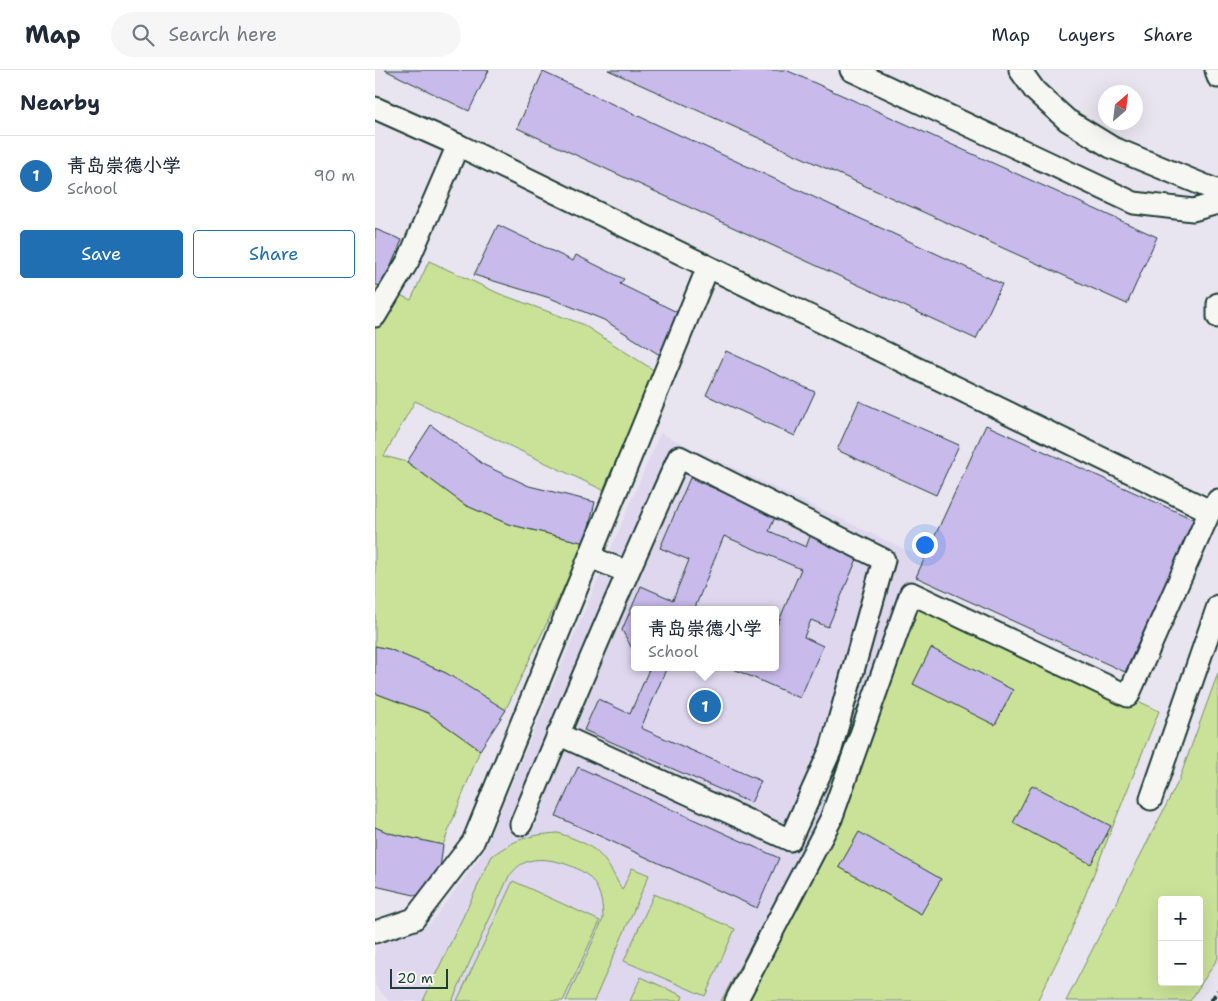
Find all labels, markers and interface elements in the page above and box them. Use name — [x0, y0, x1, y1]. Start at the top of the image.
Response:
search box — [111, 12, 461, 57]
text: Map — [25, 19, 81, 51]
icon: search — [129, 21, 157, 49]
text: Search here — [169, 22, 277, 47]
text: Map — [992, 23, 1030, 47]
text: Layers — [1058, 23, 1115, 47]
text: Share — [1143, 23, 1193, 47]
north arrow — [1098, 85, 1143, 130]
text: Nearby — [20, 89, 100, 117]
text: 青岛崇德小学 — [67, 153, 181, 178]
text: 1 — [32, 165, 40, 186]
text: 90 m — [314, 165, 355, 186]
text: School — [67, 178, 117, 199]
button: Save — [20, 230, 183, 278]
button: Share — [193, 230, 355, 278]
your location — [912, 532, 938, 558]
popup — [631, 606, 779, 671]
text: 青岛崇德小学 — [648, 616, 762, 641]
text: School — [648, 641, 698, 662]
pin: 1 — [689, 687, 721, 725]
map controls — [1158, 896, 1203, 986]
button: + — [1158, 896, 1203, 941]
button: − — [1158, 941, 1203, 986]
scale bar — [390, 966, 447, 989]
text: 20 m — [397, 969, 433, 987]

